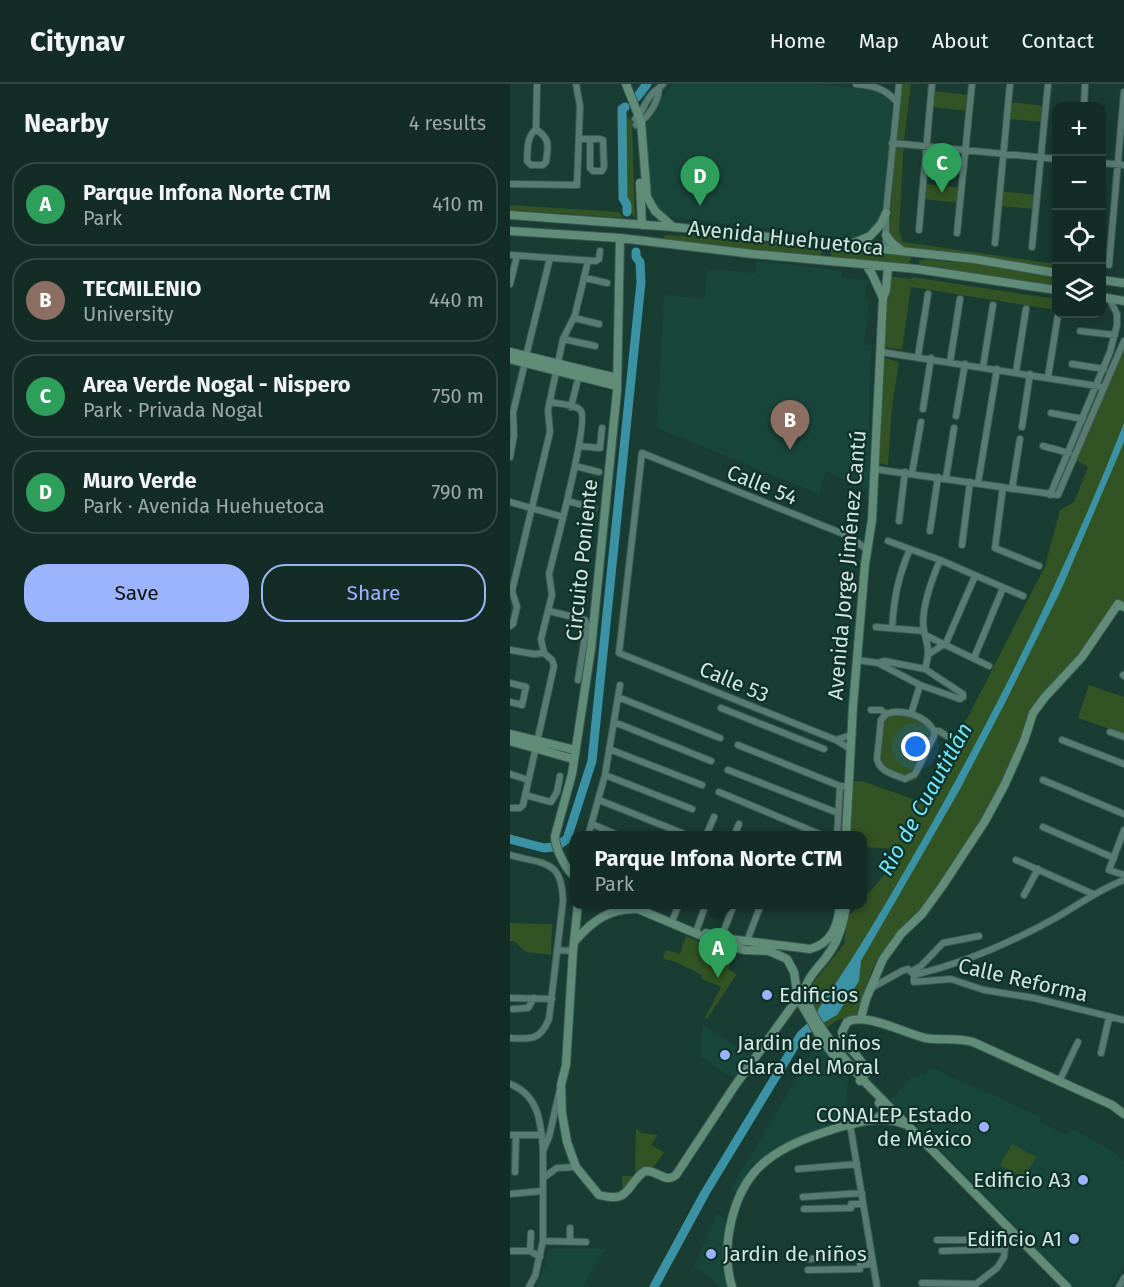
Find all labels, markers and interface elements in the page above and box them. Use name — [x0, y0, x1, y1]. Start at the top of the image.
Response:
text: Citynav — [30, 25, 125, 58]
text: Home — [770, 28, 826, 54]
text: Map — [859, 28, 899, 54]
text: About — [932, 28, 989, 54]
text: Contact — [1022, 28, 1094, 54]
map controls — [1052, 102, 1106, 318]
button: + — [1052, 102, 1106, 156]
text: Nearby — [24, 108, 109, 139]
text: 4 results — [409, 111, 486, 135]
pin: C — [922, 144, 962, 193]
pin: D — [680, 156, 720, 206]
button: − — [1052, 156, 1106, 210]
text: Parque Infona Norte CTM — [83, 179, 331, 206]
text: A — [40, 192, 51, 216]
text: 410 m — [432, 192, 484, 216]
text: Park — [83, 206, 122, 230]
button: locate — [1052, 210, 1106, 264]
street label: Avenida Huehuetoca — [687, 215, 885, 261]
button: layers — [1052, 264, 1106, 318]
text: TECMILENIO — [83, 275, 202, 302]
text: B — [39, 288, 52, 312]
text: 440 m — [429, 288, 484, 312]
text: University — [83, 302, 174, 326]
text: Area Verde Nogal - Nispero — [83, 371, 351, 398]
text: C — [40, 384, 51, 408]
text: 750 m — [432, 384, 484, 408]
text: Park · Privada Nogal — [83, 398, 263, 422]
pin: B — [770, 400, 810, 450]
street label: Avenida Jorge Jiménez Cantú — [822, 429, 872, 701]
street label: Calle 54 — [723, 459, 801, 511]
text: Muro Verde — [83, 467, 197, 494]
street label: Circuito Poniente — [561, 478, 603, 642]
text: D — [39, 480, 52, 504]
text: 790 m — [431, 480, 484, 504]
text: Park · Avenida Huehuetoca — [83, 494, 325, 518]
button: Save — [24, 564, 249, 622]
button: Share — [261, 564, 486, 622]
street label: Calle 53 — [695, 656, 773, 708]
water label: Rio de Cuautitlán — [872, 718, 978, 880]
your location — [901, 732, 930, 761]
popup — [570, 831, 867, 909]
text: Parque Infona Norte CTM — [595, 845, 842, 872]
text: Park — [595, 872, 634, 896]
pin: A — [698, 928, 738, 978]
street label: Calle Reforma — [956, 952, 1090, 1008]
place label: Edificios — [779, 982, 859, 1008]
marker: Edificios — [760, 988, 774, 1002]
place label: Jardin de niños Clara del Moral — [737, 1030, 881, 1080]
marker: Jardin de niños Clara del Moral — [718, 1048, 732, 1062]
place label: CONALEP Estado de México — [816, 1102, 972, 1152]
marker: CONALEP Estado de México — [977, 1120, 991, 1134]
place label: Edificio A3 — [973, 1167, 1071, 1193]
marker: Edificio A3 — [1076, 1173, 1090, 1187]
place label: Edificio A1 — [967, 1226, 1062, 1252]
marker: Edificio A1 — [1067, 1232, 1081, 1246]
place label: Jardin de niños — [723, 1241, 867, 1267]
marker: Jardin de niños — [704, 1247, 718, 1261]

